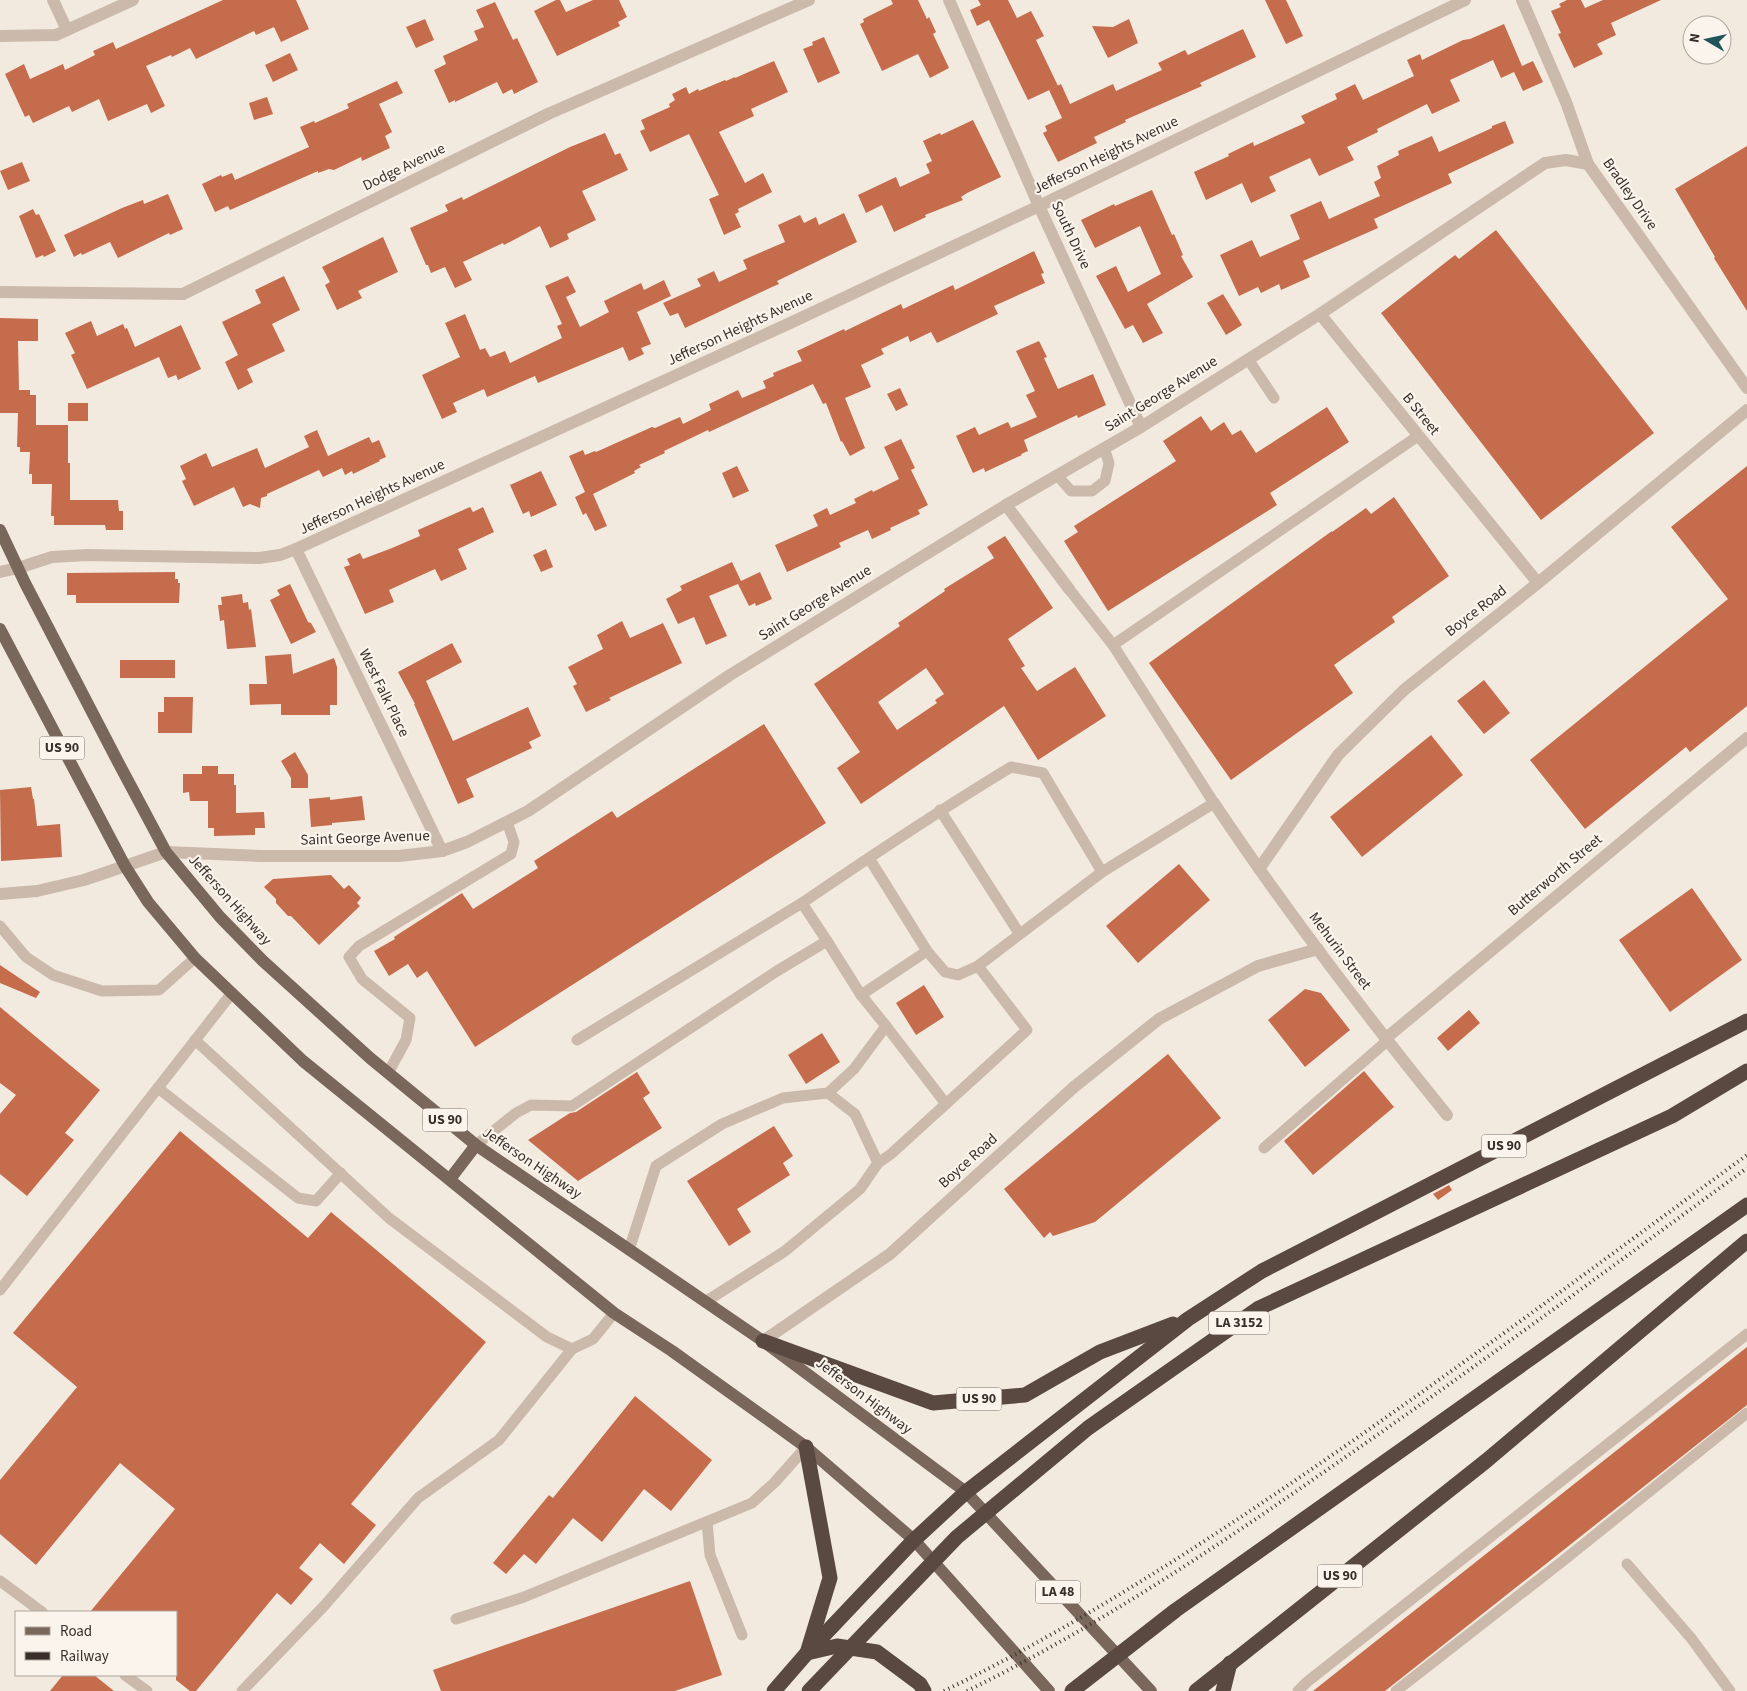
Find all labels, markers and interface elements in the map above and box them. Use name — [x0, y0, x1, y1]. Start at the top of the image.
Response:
north arrow — [1682, 15, 1732, 65]
text: N — [1685, 32, 1706, 44]
street label: Jefferson Heights Avenue — [1030, 111, 1182, 199]
street label: Dodge Avenue — [359, 138, 449, 196]
street label: Bradley Drive — [1597, 154, 1663, 234]
street label: South Drive — [1046, 197, 1096, 273]
street label: Jefferson Heights Avenue — [664, 285, 816, 371]
street label: Saint George Avenue — [1101, 351, 1221, 437]
street label: B Street — [1397, 388, 1445, 440]
street label: Jefferson Heights Avenue — [296, 454, 448, 540]
street label: Saint George Avenue — [755, 560, 875, 646]
street label: Boyce Road — [1441, 580, 1511, 642]
street label: West Falk Place — [354, 645, 414, 741]
road number: US 90 — [40, 736, 84, 760]
street label: Saint George Avenue — [300, 825, 430, 851]
street label: Butterworth Street — [1503, 829, 1607, 921]
street label: Jefferson Highway — [183, 850, 277, 950]
street label: Mehurin Street — [1304, 908, 1376, 994]
road number: US 90 — [422, 1108, 468, 1132]
street label: Jefferson Highway — [478, 1122, 586, 1204]
street label: Boyce Road — [934, 1129, 1002, 1193]
road number: US 90 — [1482, 1134, 1526, 1158]
road number: LA 3152 — [1209, 1312, 1269, 1335]
street label: Jefferson Highway — [811, 1353, 917, 1439]
road number: US 90 — [956, 1388, 1002, 1410]
road number: US 90 — [1318, 1564, 1362, 1588]
road number: LA 48 — [1036, 1580, 1080, 1604]
legend — [15, 1611, 178, 1676]
text: Road — [60, 1621, 92, 1642]
text: Railway — [60, 1646, 109, 1667]

